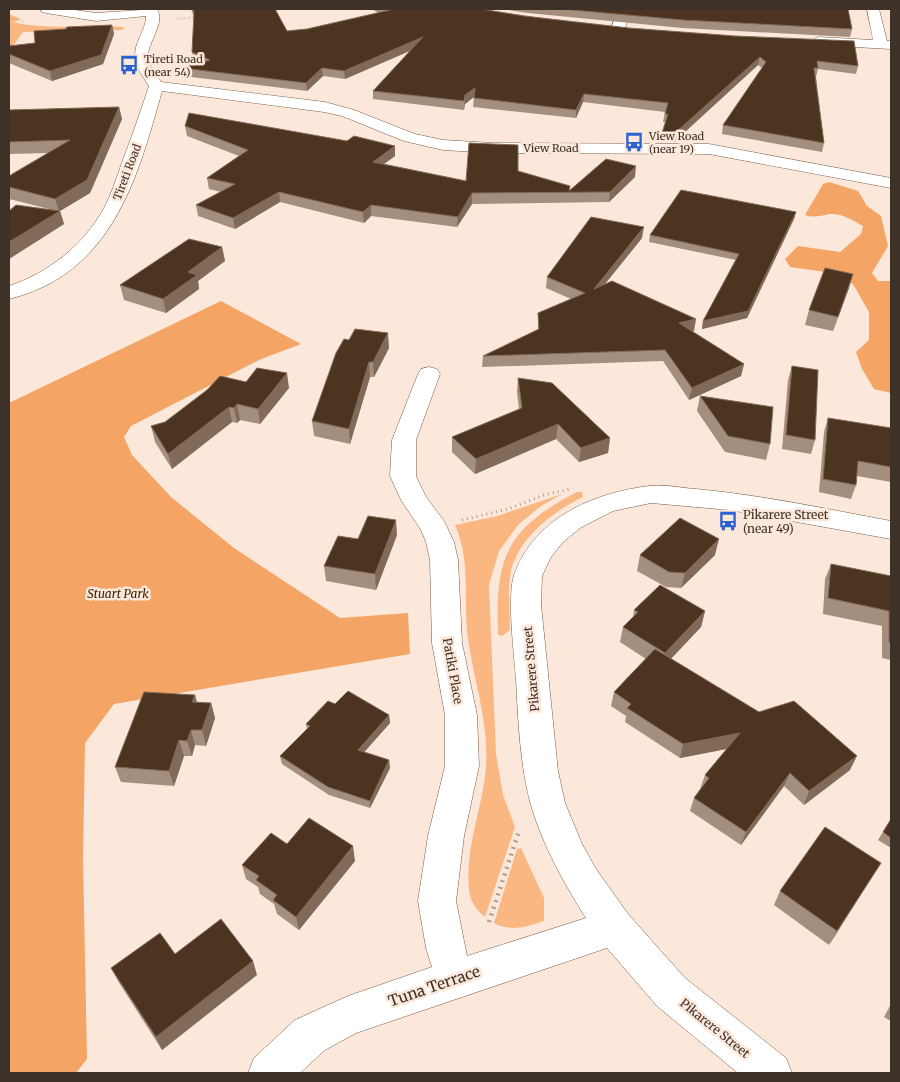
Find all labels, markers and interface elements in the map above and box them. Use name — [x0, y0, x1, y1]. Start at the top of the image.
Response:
place label: Tireti Road (near 54) — [144, 52, 203, 79]
bus stop icon: Tireti Road (near 54) — [118, 54, 140, 76]
place label: View Road (near 19) — [648, 129, 705, 156]
bus stop icon: View Road (near 19) — [623, 131, 645, 153]
street label: View Road — [522, 141, 579, 155]
street label: Tireti Road — [110, 142, 144, 202]
place label: Pikarere Street (near 49) — [743, 507, 829, 536]
bus stop icon: Pikarere Street (near 49) — [717, 510, 739, 532]
park label: Stuart Park — [87, 586, 149, 601]
street label: Pikarere Street — [520, 625, 542, 712]
street label: Patiki Place — [440, 637, 466, 705]
street label: Tuna Terrace — [386, 961, 483, 1011]
street label: Pikarere Street — [677, 995, 753, 1061]

